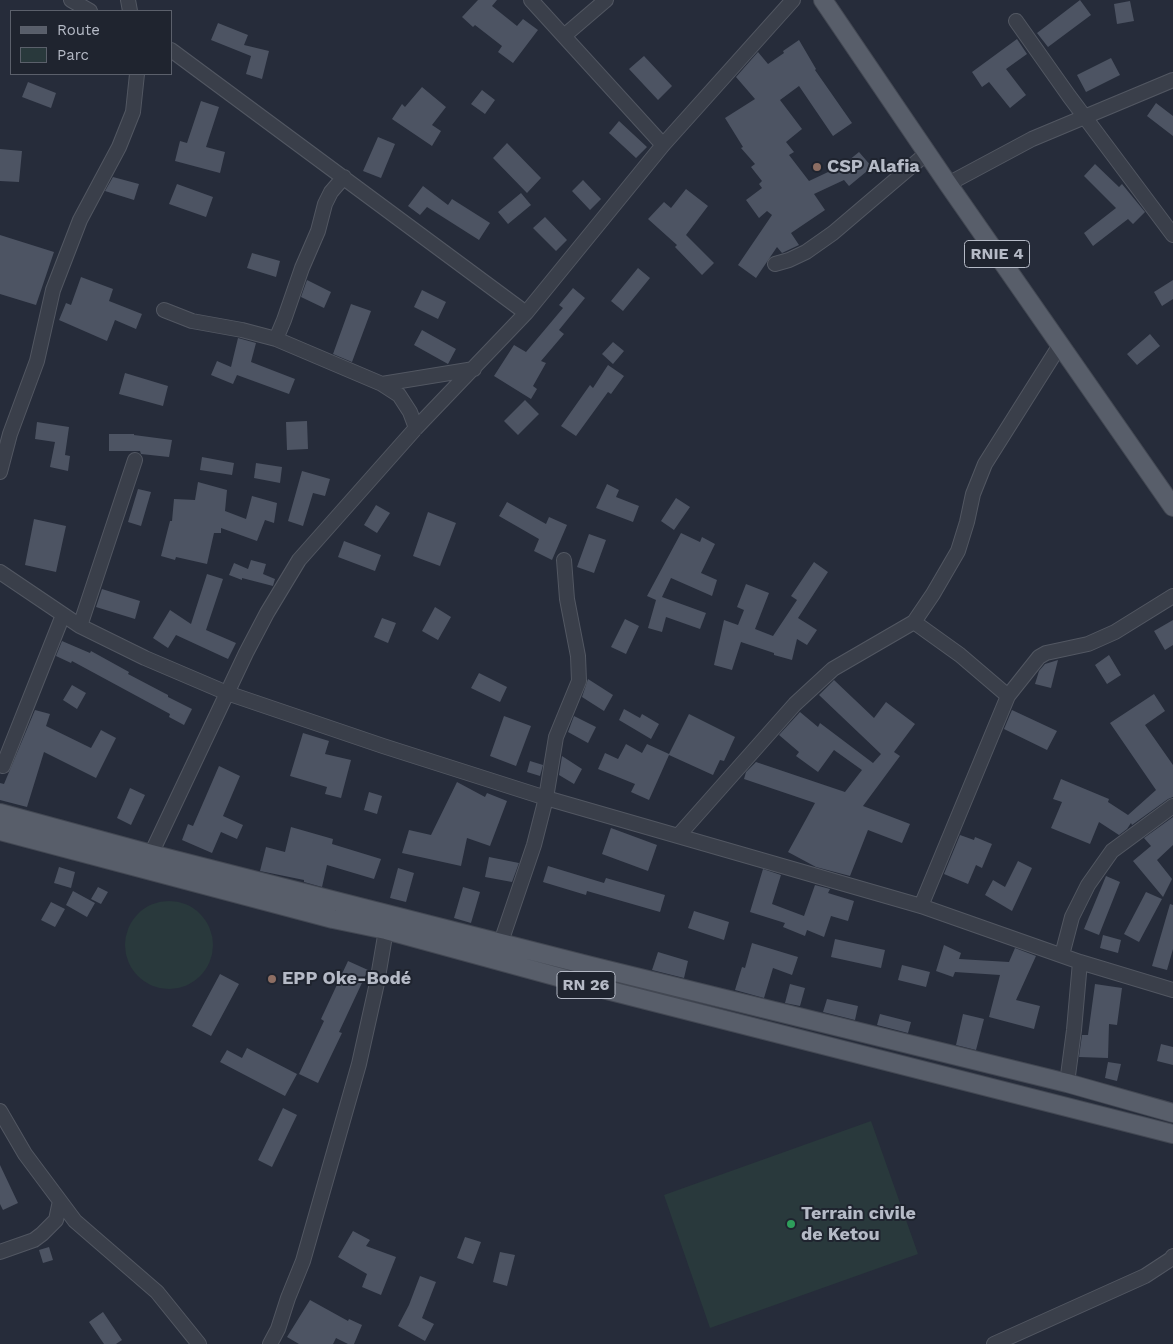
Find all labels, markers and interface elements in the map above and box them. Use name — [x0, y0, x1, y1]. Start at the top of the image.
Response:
legend — [10, 10, 172, 75]
text: Route — [57, 21, 100, 39]
text: Parc — [57, 46, 89, 64]
place label: CSP Alafia — [827, 156, 920, 178]
marker: CSP Alafia — [811, 161, 823, 173]
road number: RNIE 4 — [964, 240, 1030, 268]
place label: EPP Oke-Bodé — [282, 968, 411, 990]
road number: RN 26 — [557, 972, 615, 998]
marker: EPP Oke-Bodé — [266, 973, 278, 985]
place label: Terrain civile de Ketou — [801, 1203, 916, 1246]
marker: Terrain civile de Ketou — [785, 1218, 797, 1230]

